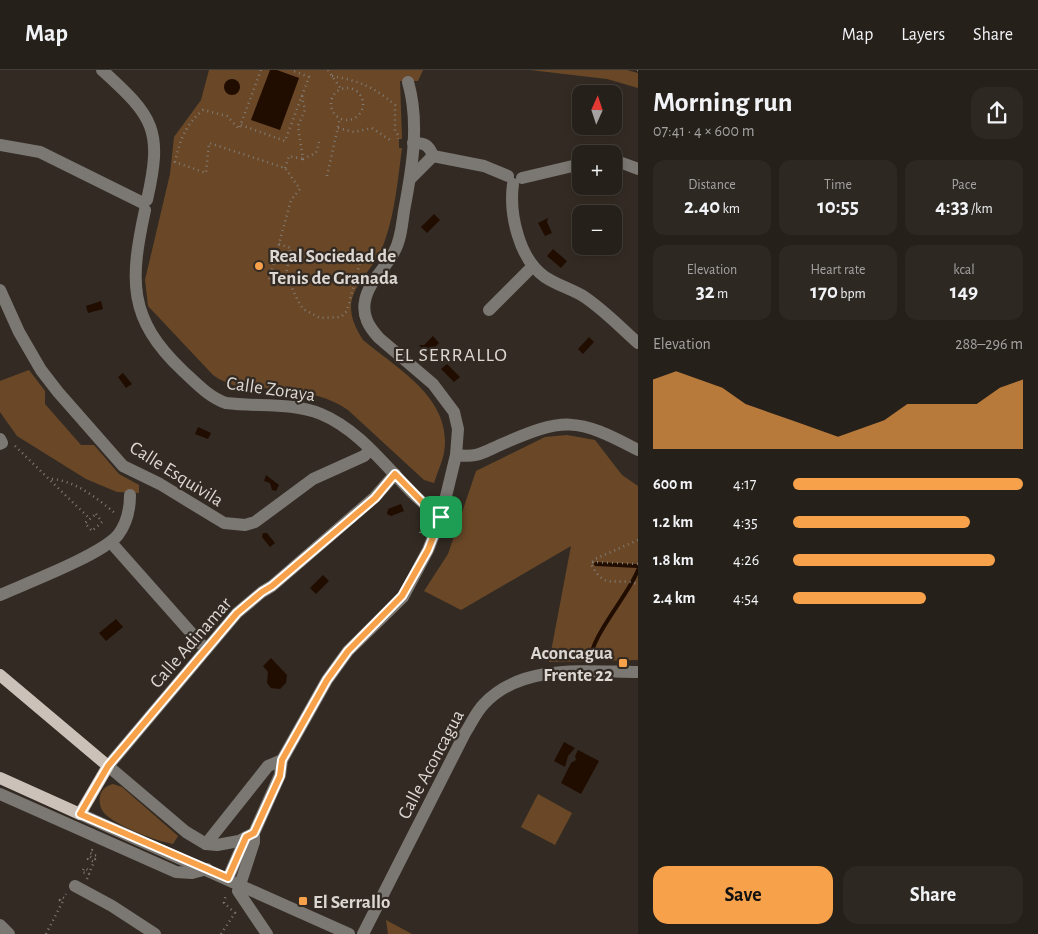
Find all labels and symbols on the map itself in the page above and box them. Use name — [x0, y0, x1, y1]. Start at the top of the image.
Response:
north arrow — [572, 85, 622, 135]
place label: Real Sociedad de Tenis de Granada — [269, 247, 398, 288]
marker: Real Sociedad de Tenis de Granada — [253, 260, 265, 272]
district label: EL SERRALLO — [394, 345, 508, 365]
street label: Calle Zoraya — [225, 374, 317, 405]
street label: Calle Esquivila — [126, 438, 226, 511]
pin — [420, 496, 462, 538]
street label: Calle Adinamar — [147, 594, 235, 692]
place label: Aconcagua Frente 22 — [530, 644, 613, 685]
marker: Aconcagua Frente 22 — [617, 657, 629, 669]
street label: Calle Aconcagua — [395, 707, 468, 822]
place label: El Serrallo — [313, 893, 390, 912]
marker: El Serrallo — [297, 895, 309, 907]

